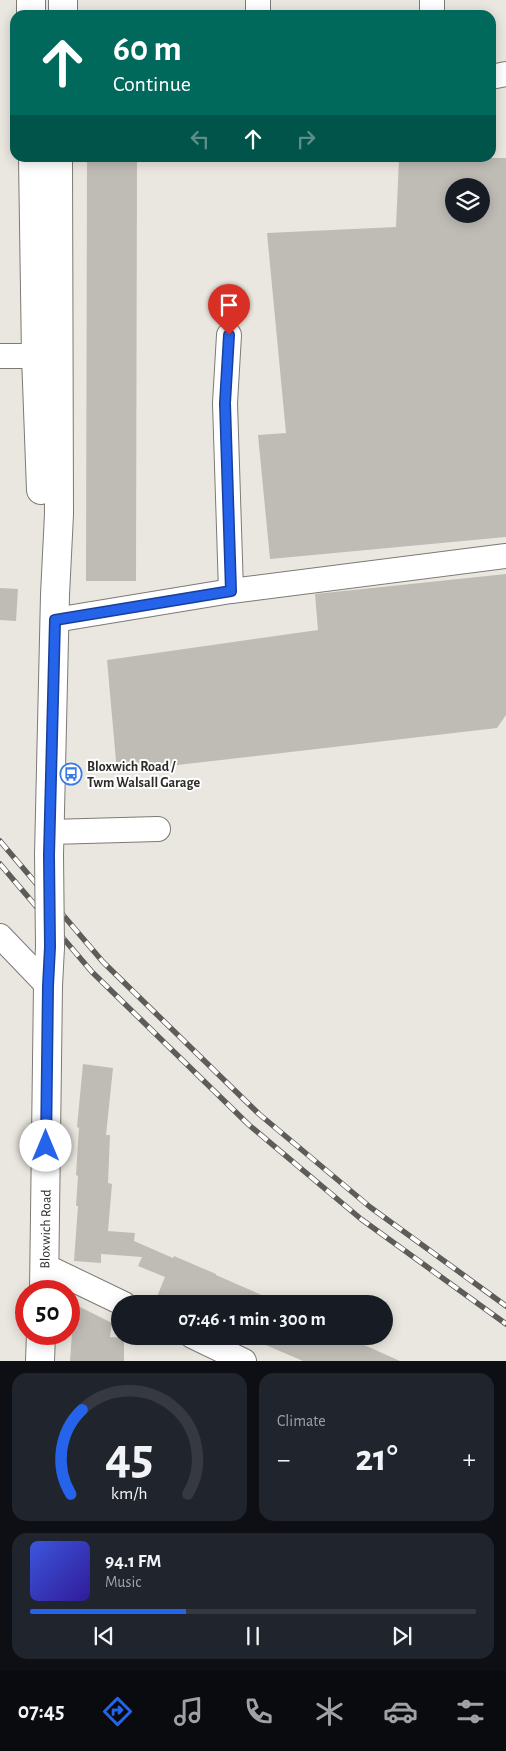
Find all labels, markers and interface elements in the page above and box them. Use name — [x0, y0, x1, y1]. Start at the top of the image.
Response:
icon: ahead — [30, 30, 95, 95]
text: 60 m — [113, 32, 182, 67]
text: Continue — [113, 73, 191, 95]
icon: left — [186, 125, 214, 153]
icon: ahead — [239, 125, 267, 153]
icon: right — [292, 125, 320, 153]
map controls — [445, 178, 490, 223]
button: layers — [445, 178, 490, 223]
pin — [208, 284, 250, 335]
icon: arrive — [215, 291, 243, 319]
place label: Bloxwich Road / Twm Walsall Garage — [87, 760, 200, 790]
bus stop icon: Bloxwich Road / Twm Walsall Garage — [59, 762, 83, 786]
position arrow — [19, 1119, 71, 1171]
street label: Bloxwich Road — [38, 1189, 54, 1269]
speed limit sign: 50 — [15, 1280, 80, 1345]
text: 07:46 · 1 min · 300 m — [178, 1310, 326, 1329]
text: Climate — [277, 1413, 326, 1429]
text: 45 — [105, 1431, 154, 1483]
text: 21° — [355, 1440, 398, 1478]
text: − — [277, 1446, 290, 1474]
text: + — [463, 1446, 476, 1474]
text: km/h — [111, 1485, 148, 1503]
text: 94.1 FM — [105, 1552, 161, 1571]
text: Music — [105, 1574, 141, 1590]
icon: previous — [90, 1622, 118, 1650]
icon: pause — [239, 1622, 267, 1650]
icon: next — [388, 1622, 416, 1650]
icon: directions — [100, 1694, 135, 1729]
icon: music — [171, 1694, 206, 1729]
icon: phone — [241, 1694, 276, 1729]
icon: climate — [312, 1694, 347, 1729]
icon: car — [383, 1694, 418, 1729]
icon: filters — [453, 1694, 488, 1729]
text: 07:45 — [18, 1700, 64, 1722]

